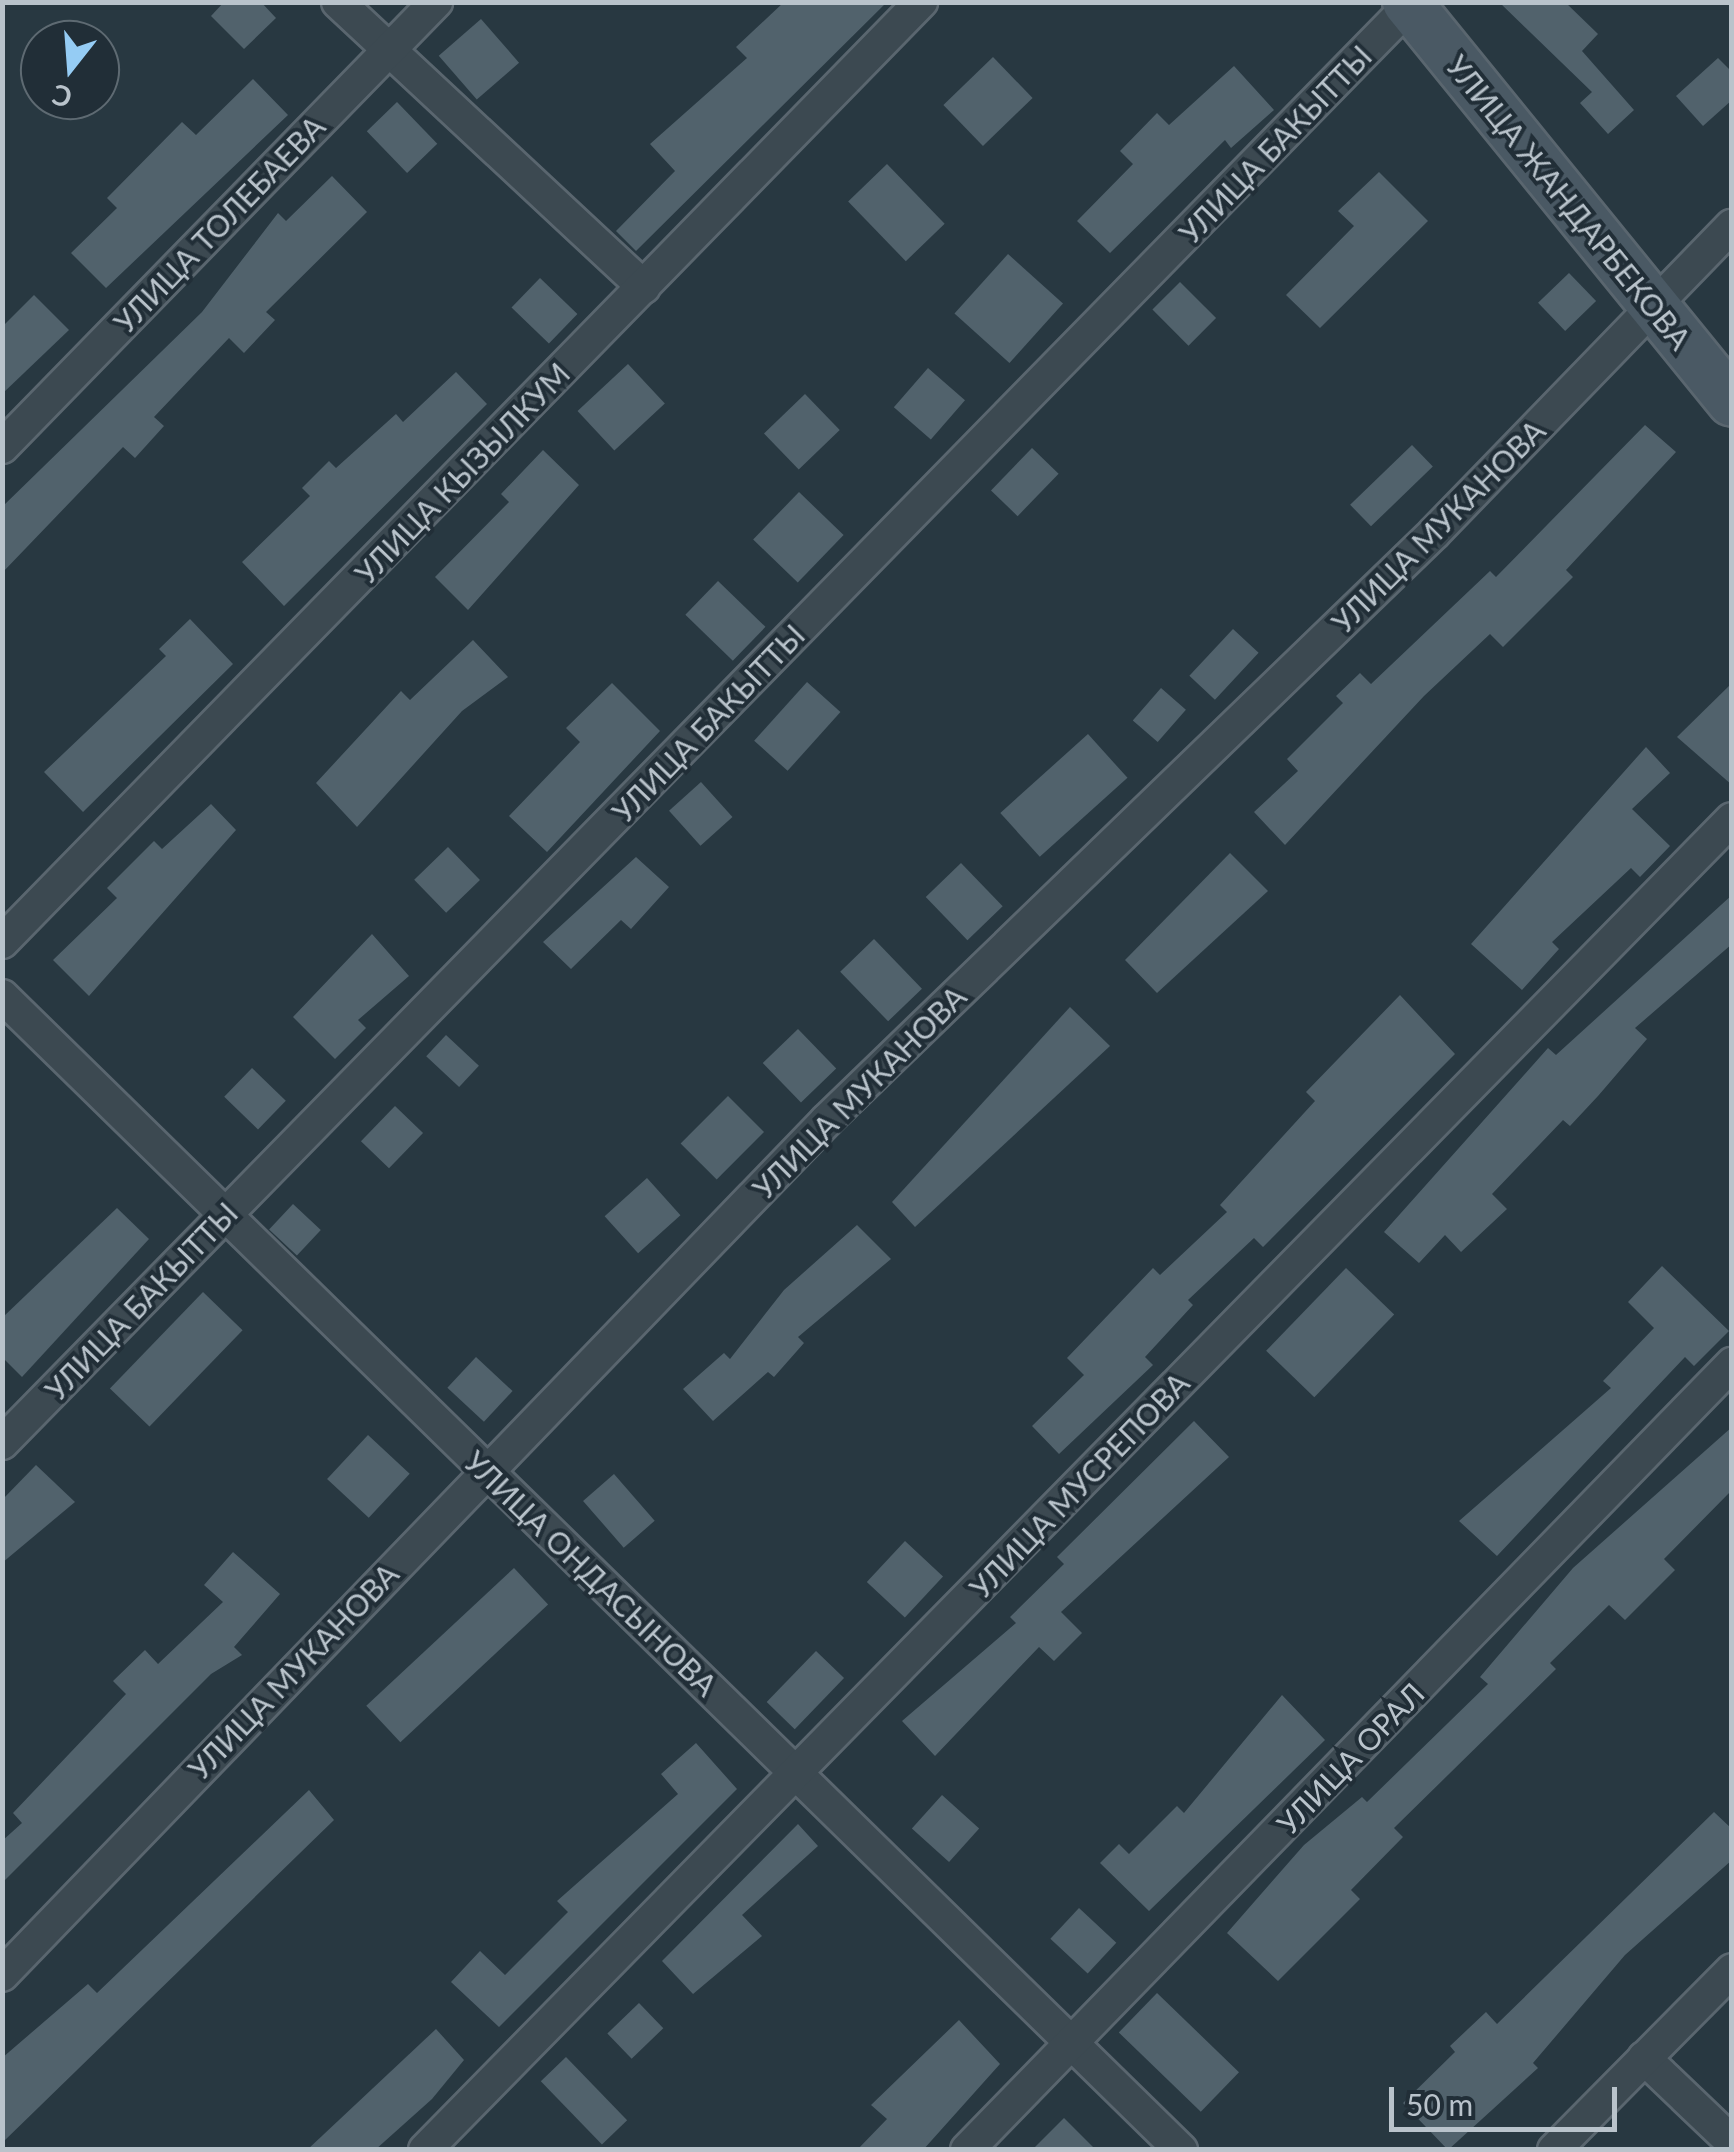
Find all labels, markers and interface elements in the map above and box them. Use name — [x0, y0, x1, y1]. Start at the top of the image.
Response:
north arrow — [20, 20, 120, 120]
street label: УЛИЦА БАКЫТТЫ — [1171, 38, 1379, 250]
street label: УЛИЦА ЖАНДАРБЕКОВА — [1439, 48, 1699, 356]
text: С — [48, 78, 76, 116]
street label: УЛИЦА ТОЛЕБАЕВА — [106, 108, 332, 340]
street label: УЛИЦА КЫЗЫЛКУМ — [347, 355, 577, 591]
street label: УЛИЦА МУКАНОВА — [1324, 412, 1552, 640]
street label: УЛИЦА БАКЫТТЫ — [604, 617, 812, 829]
street label: УЛИЦА МУКАНОВА — [745, 978, 973, 1206]
street label: УЛИЦА БАКЫТТЫ — [37, 1195, 245, 1407]
street label: УЛИЦА МУСРЕПОВА — [962, 1365, 1196, 1605]
street label: УЛИЦА ОНДАСЫНОВА — [457, 1443, 725, 1703]
street label: УЛИЦА МУКАНОВА — [181, 1556, 405, 1786]
street label: УЛИЦА ОРАЛ — [1269, 1675, 1431, 1841]
scale bar — [1394, 2067, 1622, 2129]
text: 50 m — [1406, 2086, 1473, 2122]

